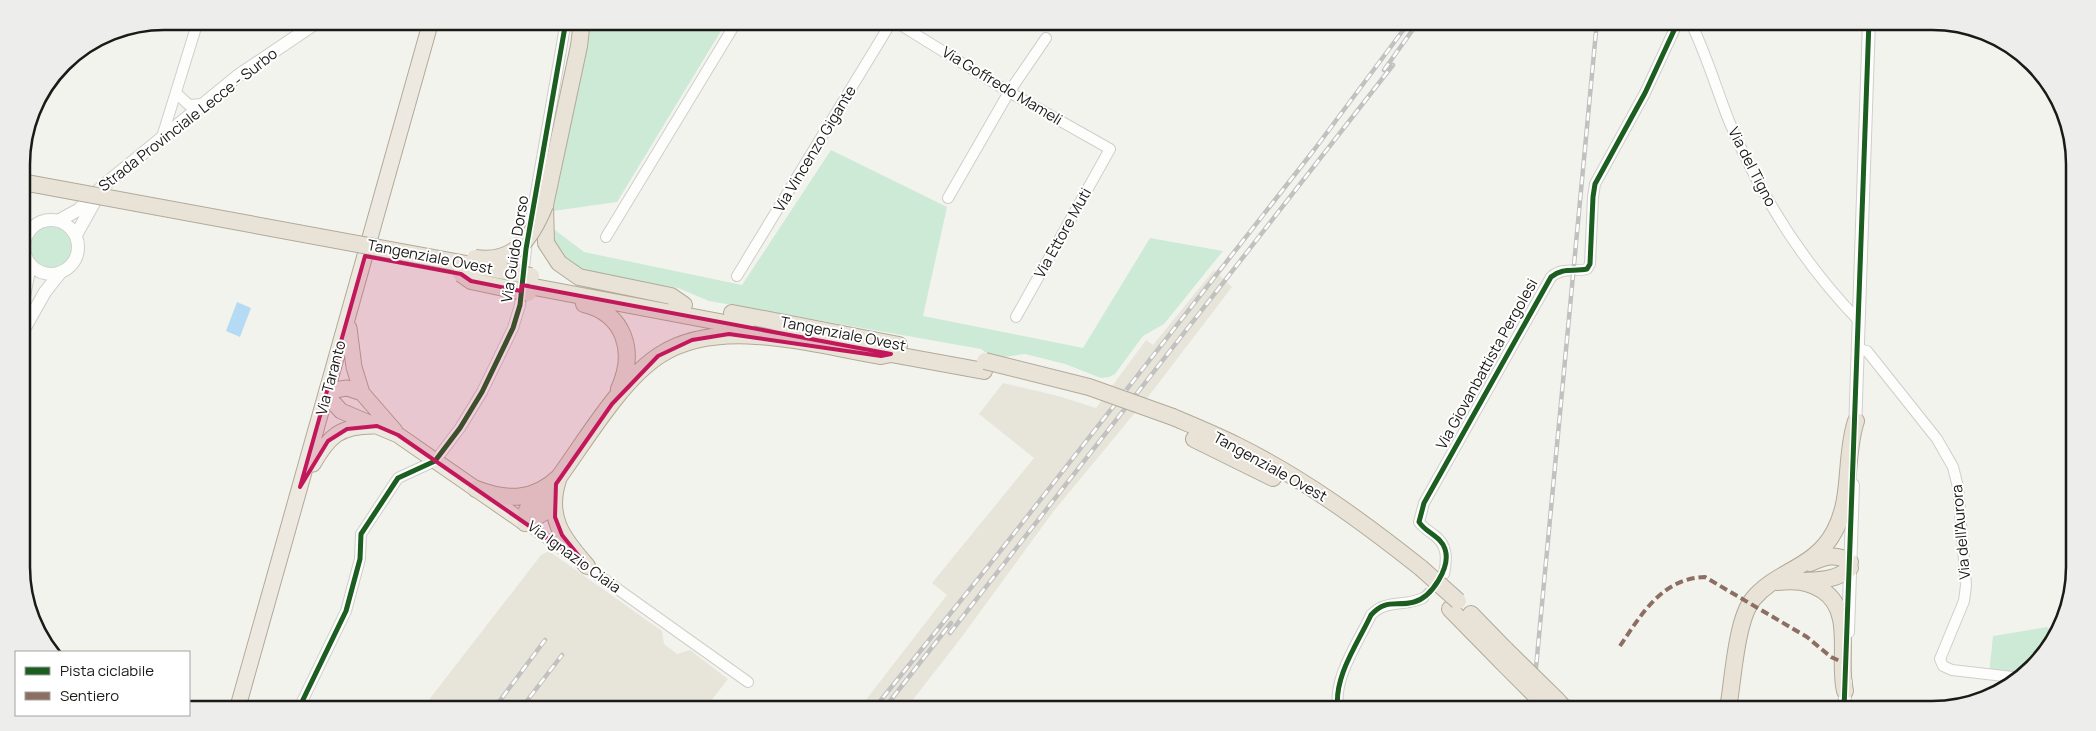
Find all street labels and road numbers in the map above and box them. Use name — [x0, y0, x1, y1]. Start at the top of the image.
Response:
street label: Via Goffredo Mameli — [938, 41, 1066, 130]
street label: Strada Provinciale Lecce - Surbo — [94, 43, 282, 196]
street label: Via Vincenzo Gigante — [768, 81, 861, 216]
street label: Via del Tigno — [1723, 123, 1782, 210]
street label: Via Ettore Muti — [1029, 184, 1096, 282]
street label: Via Guido Dorso — [496, 194, 533, 304]
street label: Tangenziale Ovest — [366, 234, 495, 279]
street label: Via Giovanbattista Pergolesi — [1431, 275, 1542, 453]
street label: Tangenziale Ovest — [779, 311, 908, 356]
street label: Via Taranto — [310, 338, 351, 418]
street label: Tangenziale Ovest — [1209, 427, 1331, 507]
street label: Via dell'Aurora — [1946, 484, 1975, 580]
street label: Via Ignazio Ciaia — [523, 515, 625, 598]

